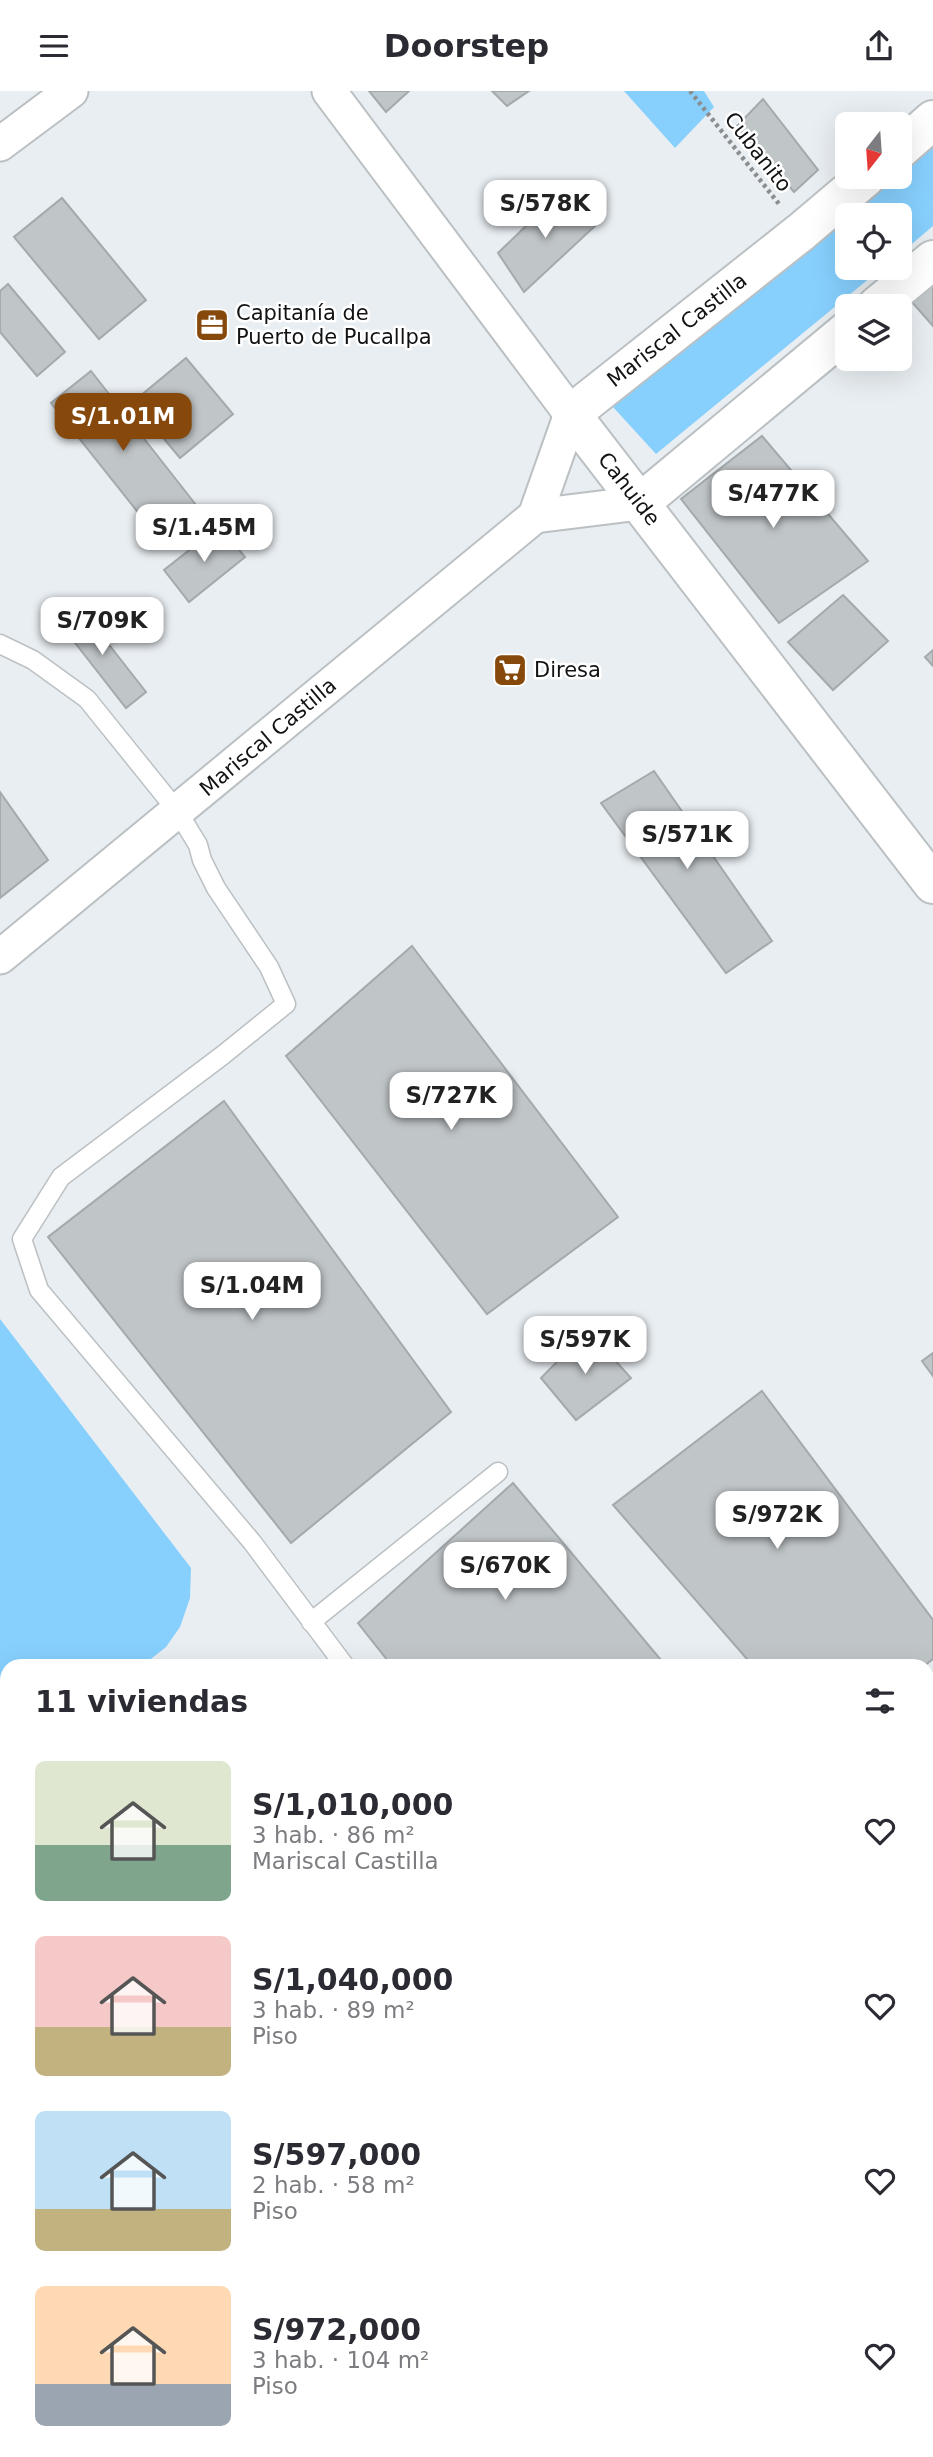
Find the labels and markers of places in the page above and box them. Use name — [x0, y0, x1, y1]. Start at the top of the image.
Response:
pin: S/578K — [488, 181, 602, 240]
place label: Capitanía de Puerto de Pucallpa — [236, 301, 432, 349]
office icon: Capitanía de Puerto de Pucallpa — [193, 306, 231, 344]
pin: S/1.01M — [58, 393, 188, 453]
pin: S/477K — [716, 471, 830, 530]
pin: S/1.45M — [139, 505, 269, 564]
pin: S/709K — [45, 597, 159, 657]
supermarket icon: Diresa — [491, 651, 529, 689]
place label: Diresa — [534, 658, 601, 682]
pin: S/571K — [630, 811, 744, 871]
pin: S/727K — [394, 1073, 508, 1132]
pin: S/1.04M — [187, 1263, 317, 1322]
pin: S/597K — [528, 1317, 642, 1376]
pin: S/972K — [720, 1491, 834, 1551]
pin: S/670K — [448, 1543, 562, 1602]

